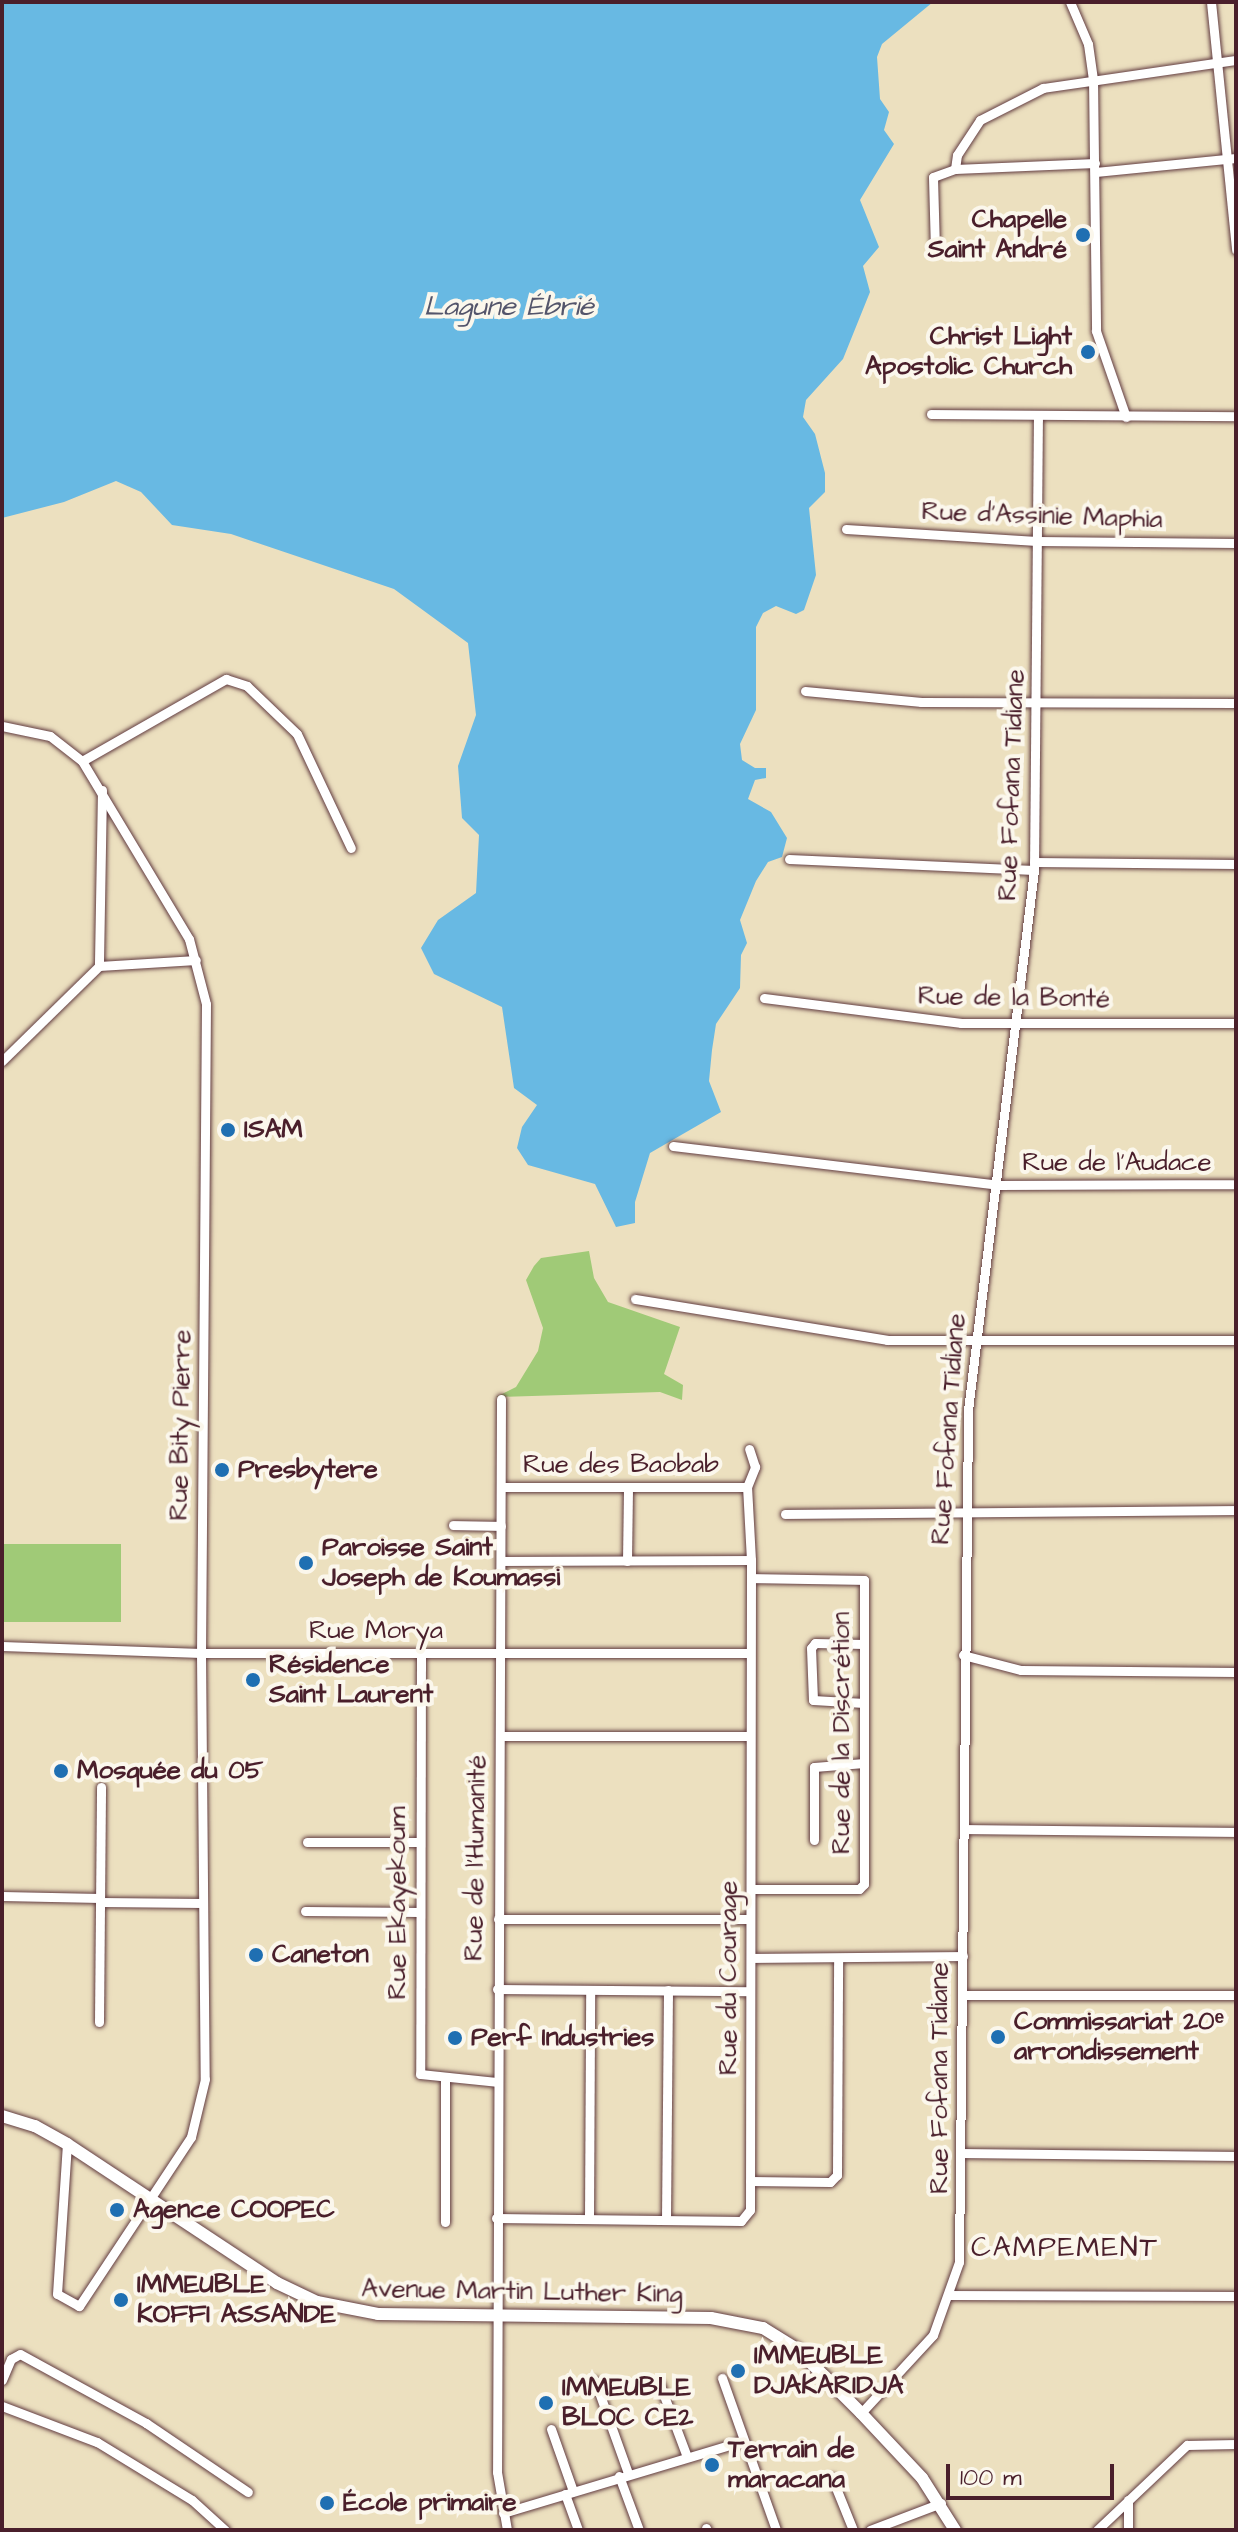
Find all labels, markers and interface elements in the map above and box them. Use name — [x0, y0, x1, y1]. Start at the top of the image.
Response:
place label: Chapelle Saint André — [928, 204, 1067, 266]
marker: Chapelle Saint André — [1074, 226, 1092, 244]
water label: Lagune Ébrié — [424, 290, 594, 324]
place label: Christ Light Apostolic Church — [865, 321, 1072, 382]
marker: Christ Light Apostolic Church — [1079, 343, 1097, 361]
street label: Rue d'Assinie Maphia — [921, 496, 1163, 536]
street label: Rue Fofana Tidiane — [992, 669, 1032, 901]
street label: Rue de la Bonté — [918, 981, 1110, 1015]
place label: ISAM — [244, 1114, 303, 1146]
marker: ISAM — [219, 1121, 237, 1139]
street label: Rue de l'Audace — [1022, 1147, 1212, 1179]
street label: Rue Fofana Tidiane — [925, 1312, 973, 1546]
street label: Rue Bity Pierre — [164, 1329, 198, 1521]
street label: Rue des Baobab — [523, 1449, 719, 1481]
place label: Presbytere — [238, 1454, 378, 1486]
marker: Presbytere — [213, 1461, 231, 1479]
place label: Paroisse Saint Joseph de Koumassi — [322, 1532, 560, 1594]
marker: Paroisse Saint Joseph de Koumassi — [297, 1554, 315, 1572]
street label: Rue de la Discrétion — [826, 1612, 858, 1854]
street label: Rue Morya — [309, 1615, 443, 1647]
place label: Résidence Saint Laurent — [269, 1649, 433, 1710]
marker: Résidence Saint Laurent — [244, 1671, 262, 1689]
place label: Mosquée du 05 — [77, 1755, 263, 1787]
street label: Rue de l'Humanité — [459, 1755, 493, 1961]
marker: Mosquée du 05 — [52, 1762, 70, 1780]
street label: Rue Ekayekoum — [382, 1806, 414, 2000]
street label: Rue du Courage — [713, 1881, 745, 2075]
place label: Caneton — [272, 1939, 369, 1971]
marker: Caneton — [247, 1946, 265, 1964]
street label: Rue Fofana Tidiane — [924, 1962, 956, 2194]
place label: Commissariat 20ᵉ arrondissement — [1014, 2006, 1224, 2068]
place label: Perf Industries — [471, 2022, 654, 2054]
marker: Commissariat 20ᵉ arrondissement — [989, 2028, 1007, 2046]
marker: Perf Industries — [446, 2029, 464, 2047]
place label: Agence COOPEC — [133, 2194, 335, 2226]
marker: Agence COOPEC — [108, 2201, 126, 2219]
district label: CAMPEMENT — [971, 2231, 1159, 2265]
place label: IMMEUBLE KOFFI ASSANDE — [137, 2269, 336, 2330]
street label: Avenue Martin Luther King — [361, 2274, 683, 2310]
marker: IMMEUBLE KOFFI ASSANDE — [112, 2291, 130, 2309]
place label: IMMEUBLE DJAKARIDJA — [754, 2340, 903, 2402]
marker: IMMEUBLE DJAKARIDJA — [729, 2362, 747, 2380]
place label: IMMEUBLE BLOC CE2 — [562, 2372, 693, 2434]
marker: IMMEUBLE BLOC CE2 — [537, 2394, 555, 2412]
place label: Terrain de maracana — [728, 2434, 855, 2496]
scale bar — [950, 2448, 1118, 2498]
marker: Terrain de maracana — [703, 2456, 721, 2474]
text: 100 m — [960, 2461, 1022, 2495]
place label: École primaire — [343, 2487, 517, 2519]
marker: École primaire — [318, 2494, 336, 2512]

